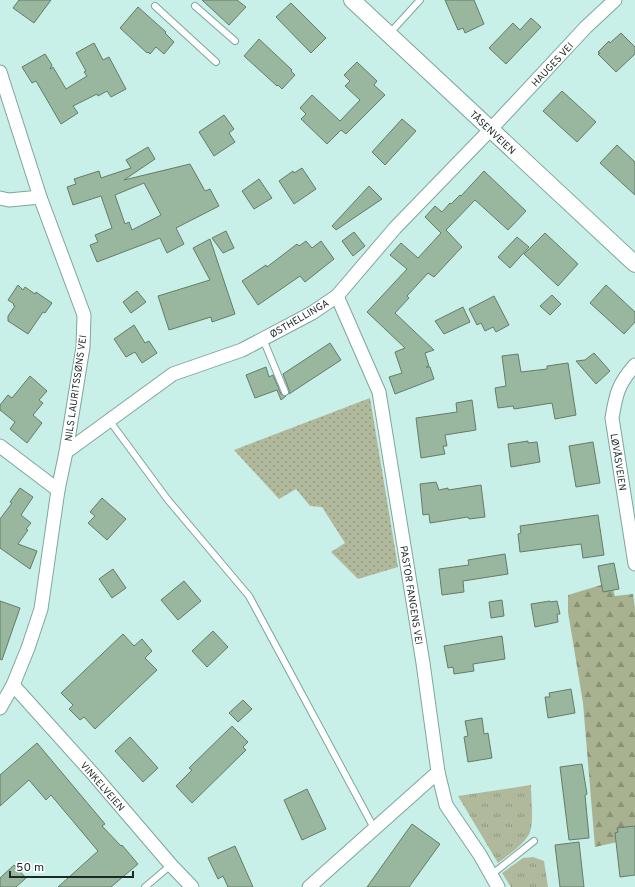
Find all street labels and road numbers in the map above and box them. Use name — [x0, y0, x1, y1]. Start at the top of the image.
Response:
street label: HAUGES VEI — [529, 40, 577, 90]
street label: TÅSENVEIEN — [466, 108, 518, 158]
street label: ØSTHELLINGA — [268, 297, 332, 342]
street label: NILS LAURITSSØNS VEI — [63, 334, 90, 442]
street label: LØVÅSVEIEN — [607, 433, 628, 492]
street label: PASTOR FANGENS VEI — [396, 545, 425, 646]
street label: VINKELVEIEN — [77, 759, 127, 814]

